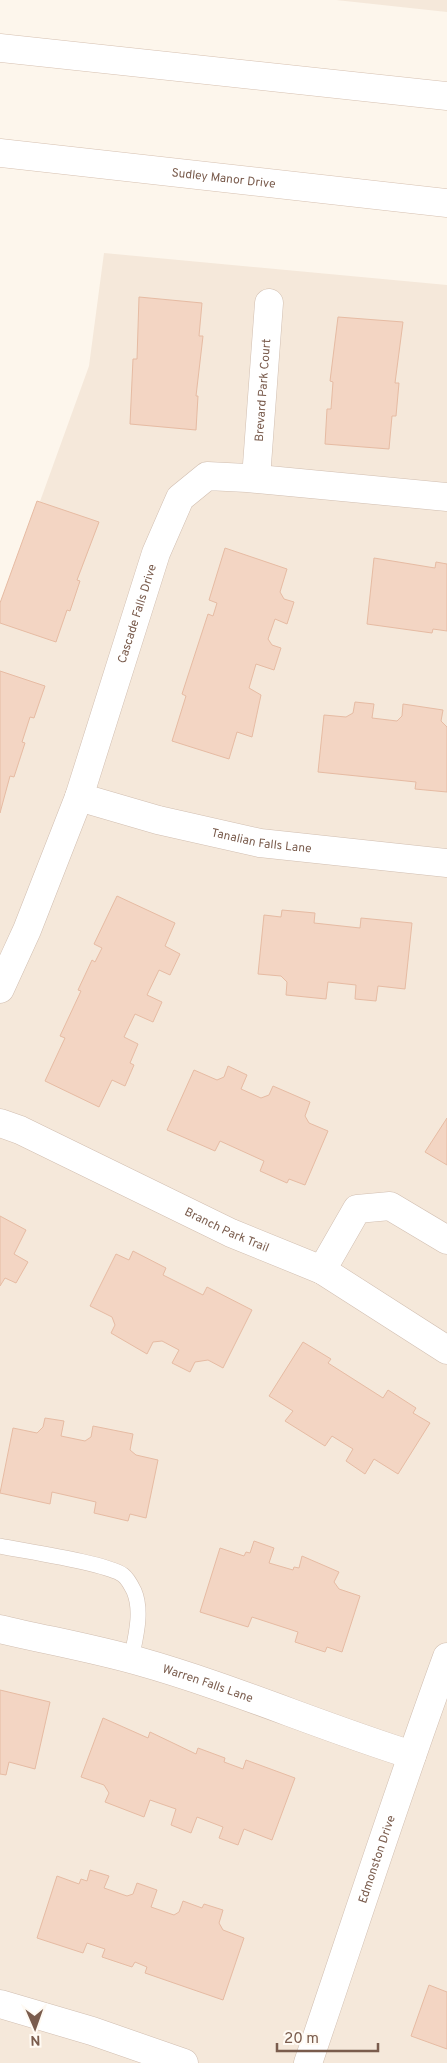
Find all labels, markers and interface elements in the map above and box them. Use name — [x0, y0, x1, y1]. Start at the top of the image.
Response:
street label: Sudley Manor Drive — [171, 165, 276, 193]
street label: Brevard Park Court — [252, 338, 275, 442]
street label: Cascade Falls Drive — [115, 562, 161, 666]
street label: Tanalian Falls Lane — [210, 825, 312, 857]
street label: Branch Park Trail — [182, 1204, 271, 1257]
street label: Warren Falls Lane — [160, 1662, 255, 1707]
street label: Edmonston Drive — [355, 1813, 400, 1906]
north arrow — [10, 2003, 60, 2053]
scale bar — [277, 2020, 378, 2052]
text: 20 m — [284, 2030, 319, 2049]
text: N — [30, 2031, 41, 2048]

